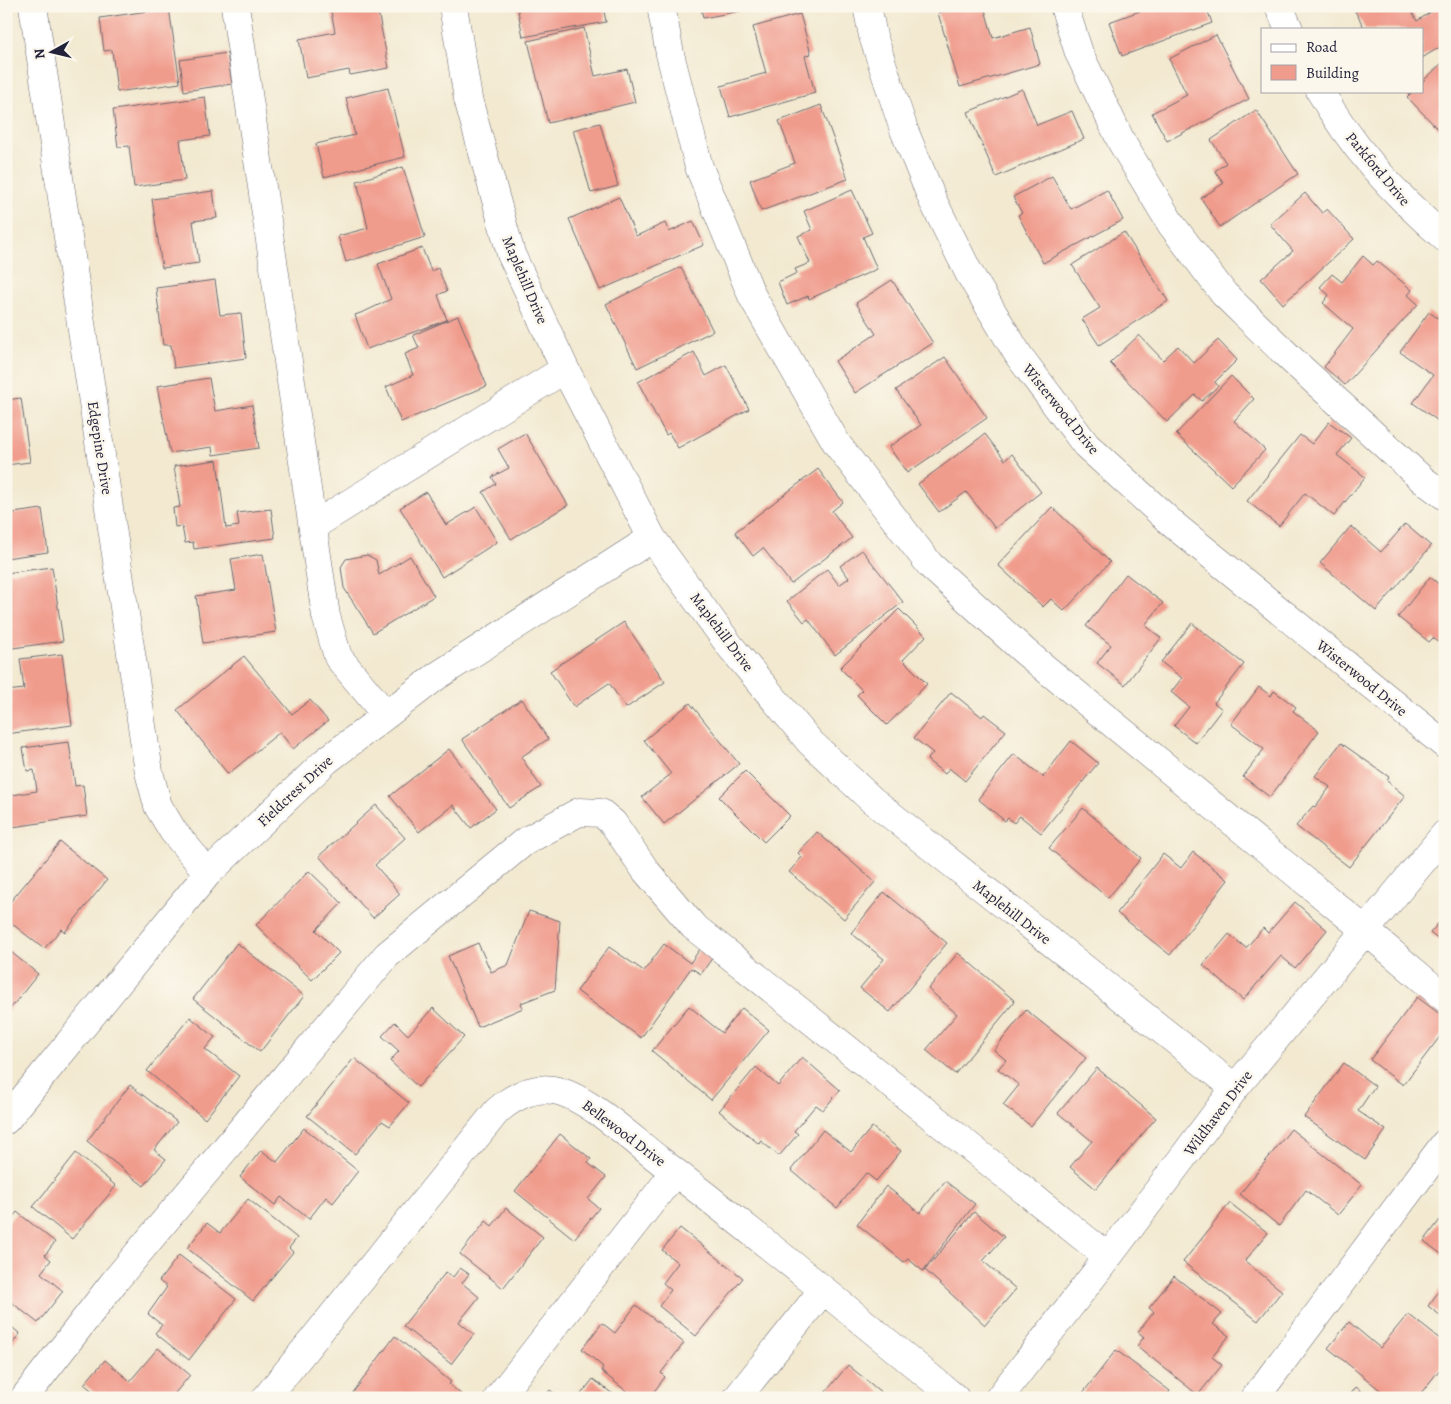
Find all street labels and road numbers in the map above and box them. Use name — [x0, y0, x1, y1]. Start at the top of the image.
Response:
street label: Parkford Drive — [1341, 128, 1415, 210]
street label: Maplehill Drive — [497, 233, 553, 327]
street label: Wisterwood Drive — [1018, 359, 1104, 459]
street label: Edgepine Drive — [83, 400, 117, 497]
street label: Maplehill Drive — [686, 588, 758, 676]
street label: Wisterwood Drive — [1312, 635, 1412, 721]
street label: Fieldcrest Drive — [253, 751, 337, 831]
street label: Maplehill Drive — [969, 875, 1055, 949]
street label: Wildhaven Drive — [1179, 1066, 1257, 1161]
street label: Bellewood Drive — [578, 1095, 670, 1171]

